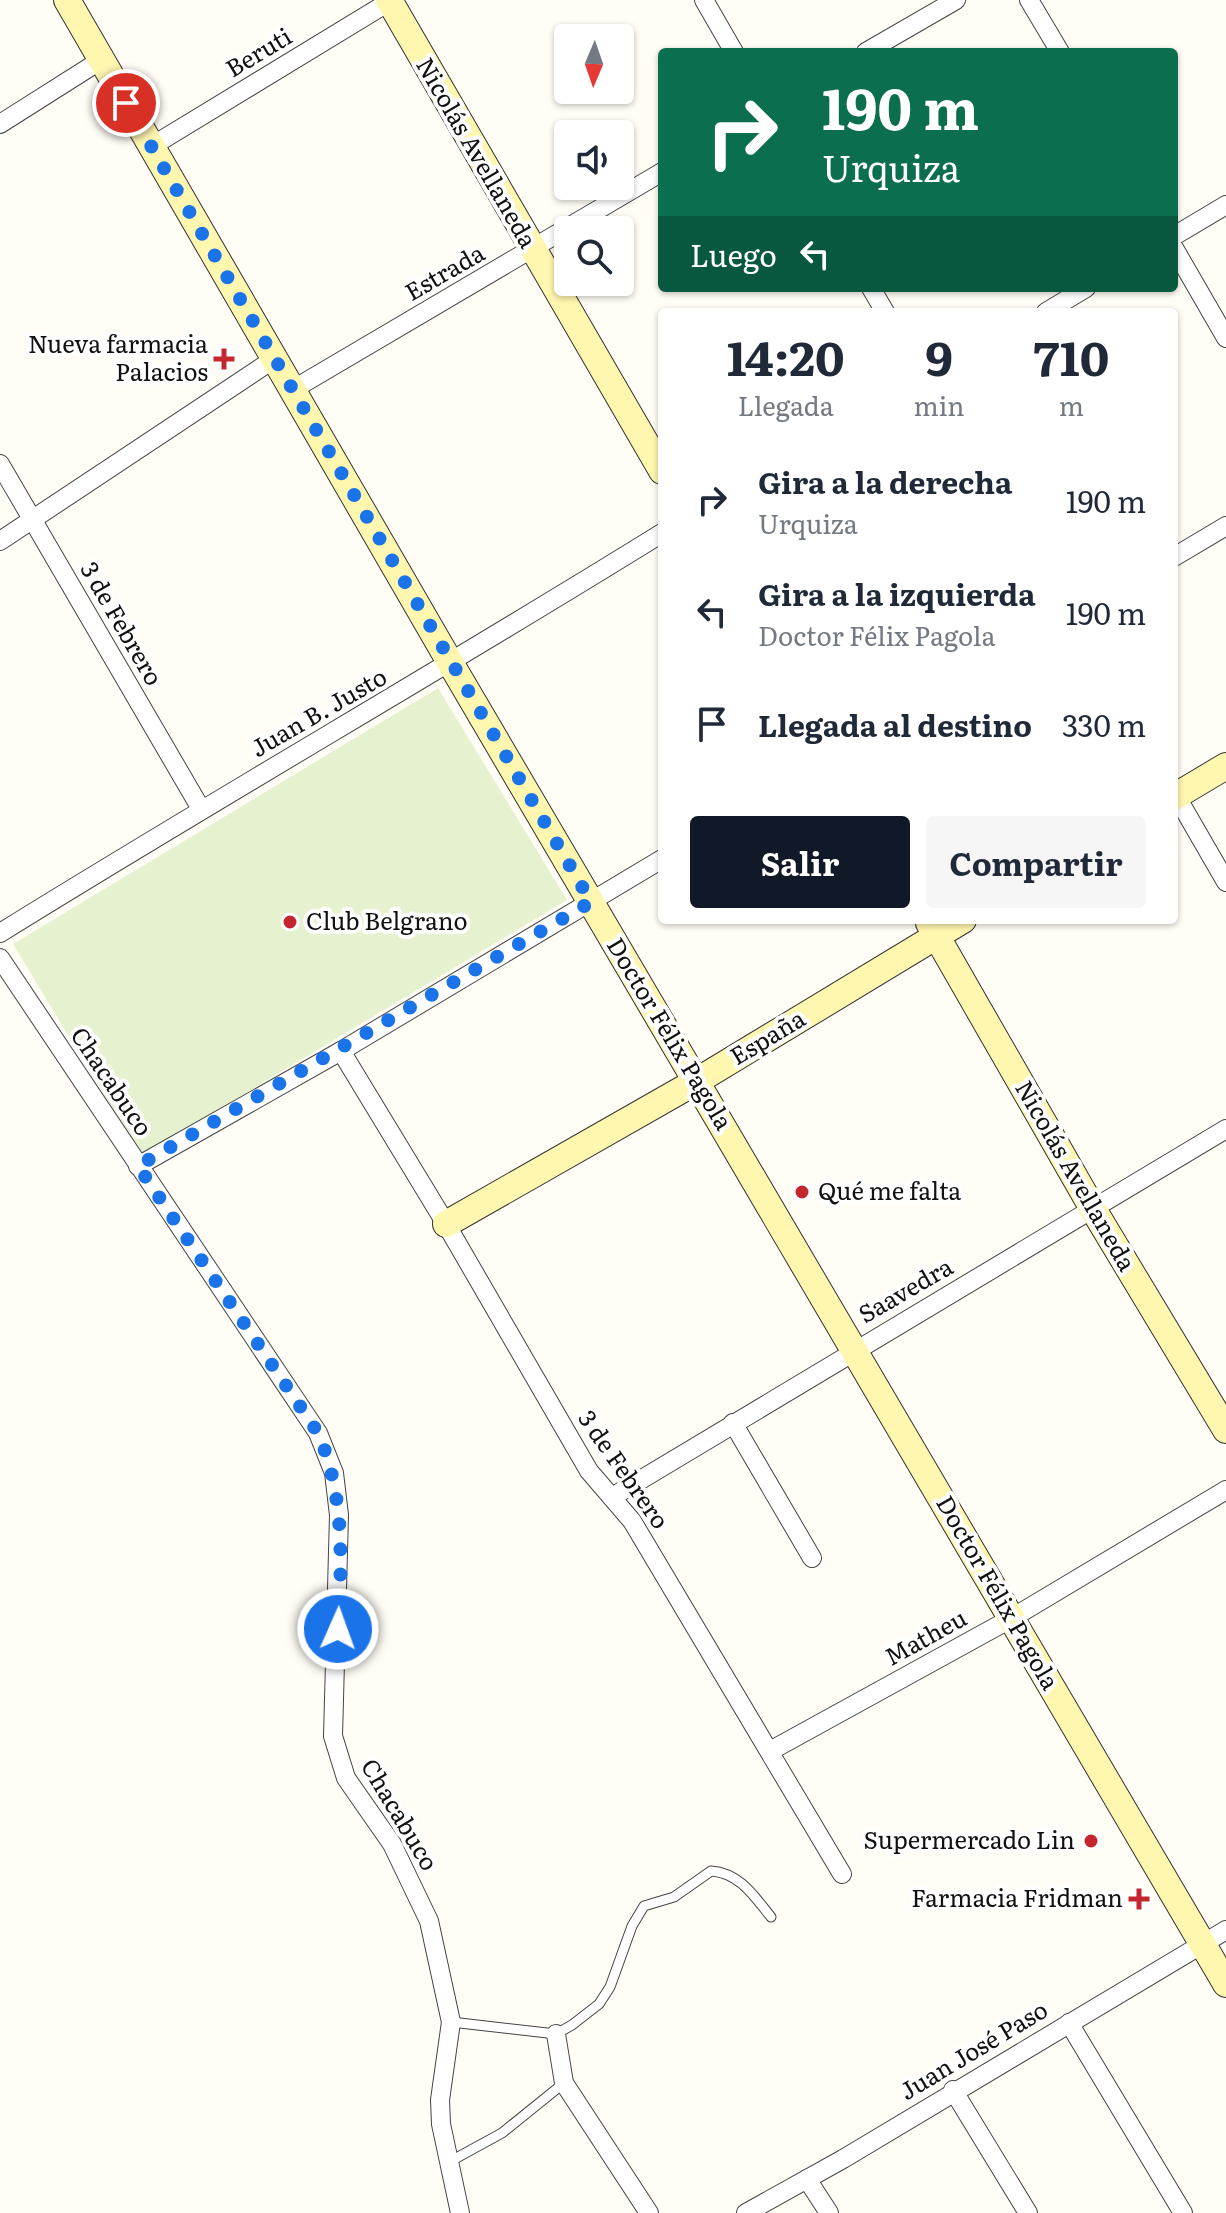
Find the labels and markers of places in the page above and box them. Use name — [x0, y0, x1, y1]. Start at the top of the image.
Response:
pin — [92, 69, 160, 137]
place label: Nueva farmacia Palacios — [28, 325, 208, 388]
marker: Nueva farmacia Palacios — [215, 350, 233, 368]
place label: Club Belgrano — [306, 902, 468, 937]
marker: Club Belgrano — [281, 913, 299, 931]
place label: Qué me falta — [818, 1172, 961, 1207]
marker: Qué me falta — [793, 1183, 811, 1201]
place label: Supermercado Lin — [864, 1821, 1075, 1856]
marker: Supermercado Lin — [1082, 1832, 1100, 1850]
place label: Farmacia Fridman — [911, 1879, 1123, 1914]
marker: Farmacia Fridman — [1130, 1890, 1148, 1908]

